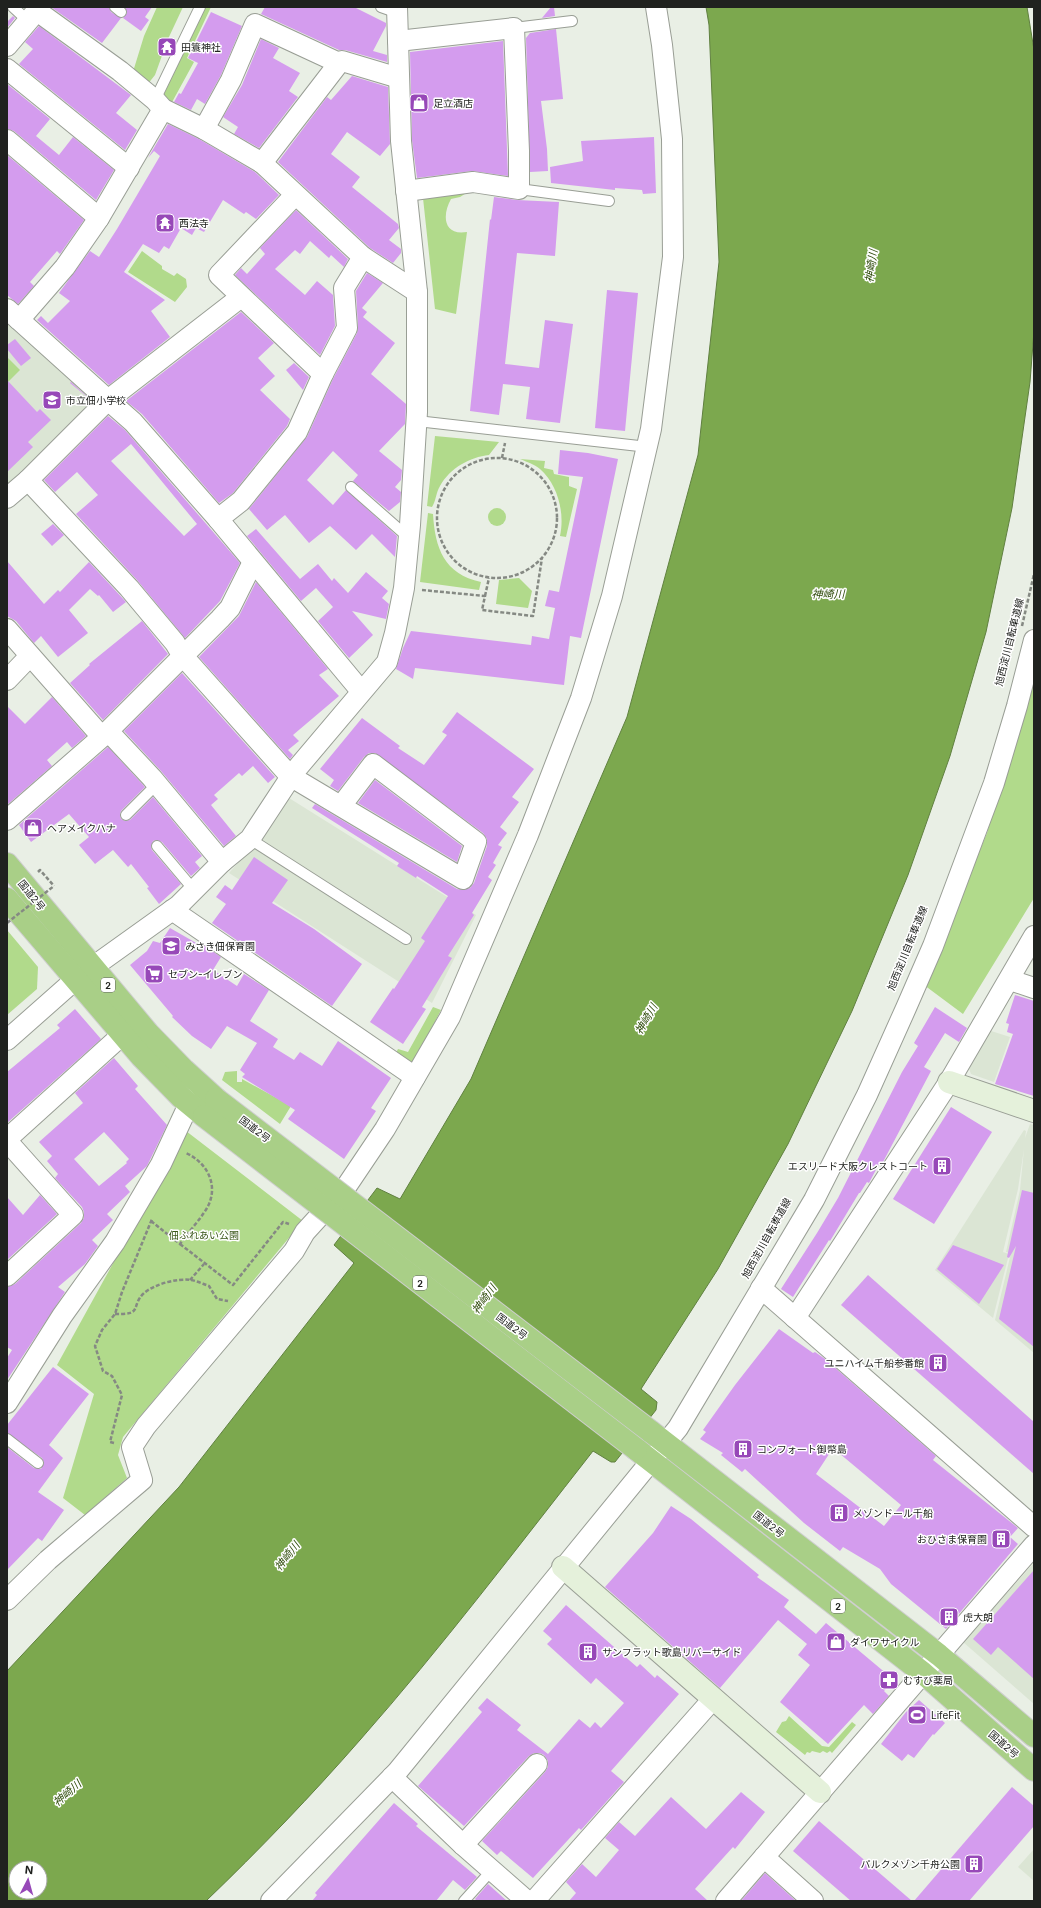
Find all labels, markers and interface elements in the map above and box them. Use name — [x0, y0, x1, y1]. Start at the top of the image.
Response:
temple icon: 田簑神社 — [156, 36, 178, 58]
place label: 田簑神社 — [181, 41, 221, 53]
shop icon: 足立酒店 — [408, 92, 430, 114]
place label: 足立酒店 — [433, 97, 473, 109]
temple icon: 西法寺 — [154, 212, 176, 234]
place label: 西法寺 — [179, 217, 209, 229]
water label: 神崎川 — [862, 248, 880, 283]
school or university icon: 市立佃小学校 — [41, 389, 63, 411]
place label: 市立佃小学校 — [66, 394, 126, 406]
water label: 神崎川 — [812, 587, 845, 601]
street label: 旭西淀川自転車道線 — [992, 597, 1026, 687]
shop icon: ヘアメイクハナ — [22, 817, 44, 839]
place label: ヘアメイクハナ — [47, 822, 116, 834]
street label: 国道2号 — [16, 877, 48, 913]
street label: 旭西淀川自転車道線 — [885, 904, 929, 992]
school or university icon: みさき佃保育園 — [160, 935, 182, 957]
place label: みさき佃保育園 — [185, 940, 255, 952]
supermarket icon: セブン-イレブン — [143, 963, 165, 985]
place label: セブン-イレブン — [168, 968, 243, 980]
road number: 2 — [101, 978, 115, 992]
water label: 神崎川 — [632, 1000, 661, 1037]
street label: 国道2号 — [237, 1113, 273, 1145]
building icon: エスリード大阪クレストコート — [931, 1155, 953, 1177]
place label: エスリード大阪クレストコート — [788, 1160, 928, 1172]
street label: 旭西淀川自転車道線 — [739, 1196, 793, 1280]
park label: 佃ふれあい公園 — [168, 1229, 239, 1241]
road number: 2 — [413, 1276, 427, 1290]
water label: 神崎川 — [469, 1281, 500, 1316]
street label: 国道2号 — [494, 1310, 530, 1342]
building icon: ユニハイム千船参番館 — [927, 1352, 949, 1374]
place label: ユニハイム千船参番館 — [824, 1357, 924, 1369]
building icon: コンフォート御幣島 — [732, 1438, 754, 1460]
place label: コンフォート御幣島 — [757, 1443, 847, 1455]
building icon: メゾンドール千船 — [828, 1502, 850, 1524]
place label: メゾンドール千船 — [853, 1507, 933, 1519]
street label: 国道2号 — [751, 1508, 787, 1540]
building icon: おひさま保育園 — [990, 1528, 1012, 1550]
place label: おひさま保育園 — [917, 1533, 987, 1545]
water label: 神崎川 — [271, 1538, 303, 1573]
road number: 2 — [831, 1599, 845, 1613]
building icon: 虎大朗 — [938, 1606, 960, 1628]
place label: 虎大朗 — [963, 1611, 993, 1623]
shop icon: ダイワサイクル — [825, 1631, 847, 1653]
place label: ダイワサイクル — [850, 1636, 920, 1648]
building icon: サンフラット歌島リバーサイド — [577, 1641, 599, 1663]
place label: サンフラット歌島リバーサイド — [602, 1646, 742, 1658]
pharmacy icon: むすび薬局 — [878, 1669, 900, 1691]
place label: むすび薬局 — [903, 1674, 953, 1686]
sports icon: LifeFit — [906, 1704, 928, 1726]
place label: LifeFit — [931, 1709, 961, 1721]
street label: 国道2号 — [986, 1728, 1022, 1760]
water label: 神崎川 — [50, 1776, 85, 1809]
building icon: パルクメゾン千舟公園 — [963, 1853, 985, 1875]
place label: パルクメゾン千舟公園 — [860, 1858, 960, 1870]
north arrow — [8, 1860, 48, 1900]
text: N — [24, 1863, 34, 1877]

